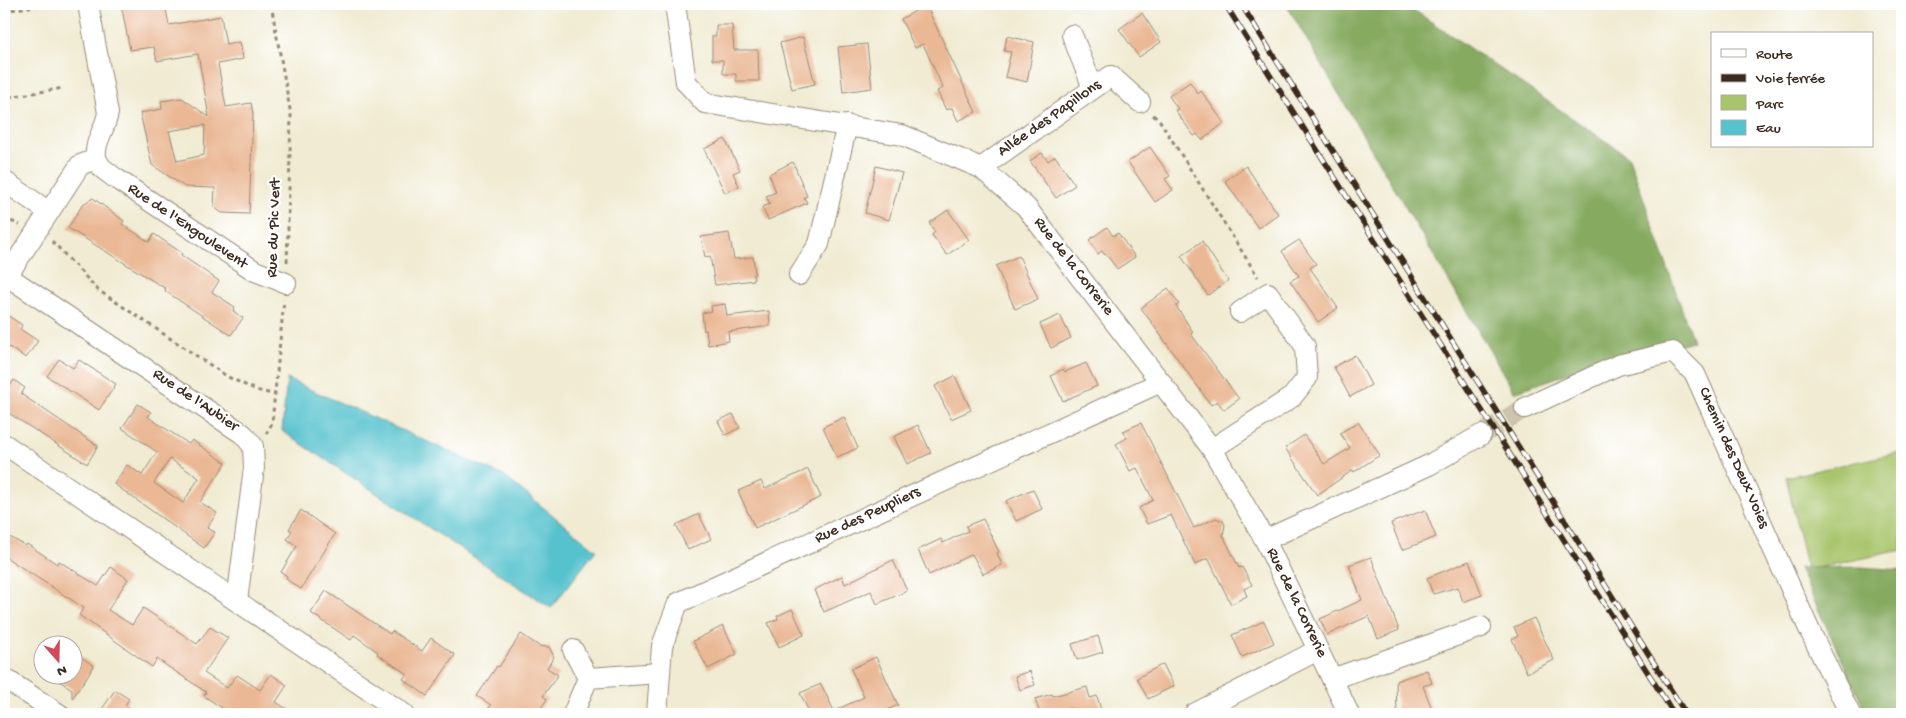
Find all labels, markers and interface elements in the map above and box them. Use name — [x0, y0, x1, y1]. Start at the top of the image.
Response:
legend — [1711, 32, 1874, 148]
text: Route — [1756, 46, 1793, 64]
text: Voie ferrée — [1755, 70, 1825, 88]
street label: Allée des Papillons — [995, 76, 1106, 162]
text: Parc — [1755, 96, 1784, 114]
text: Eau — [1756, 120, 1781, 138]
street label: Rue du Pic Vert — [264, 176, 286, 278]
street label: Rue de l'Engoulevent — [123, 180, 252, 275]
street label: Rue de la Correrie — [1029, 214, 1118, 321]
street label: Rue de l'Aubier — [148, 365, 243, 438]
street label: Chemin des Deux Voies — [1693, 385, 1773, 532]
street label: Rue des Peupliers — [812, 483, 925, 549]
street label: Rue de la Correrie — [1261, 545, 1331, 662]
north arrow — [32, 636, 82, 686]
text: N — [54, 660, 69, 679]

